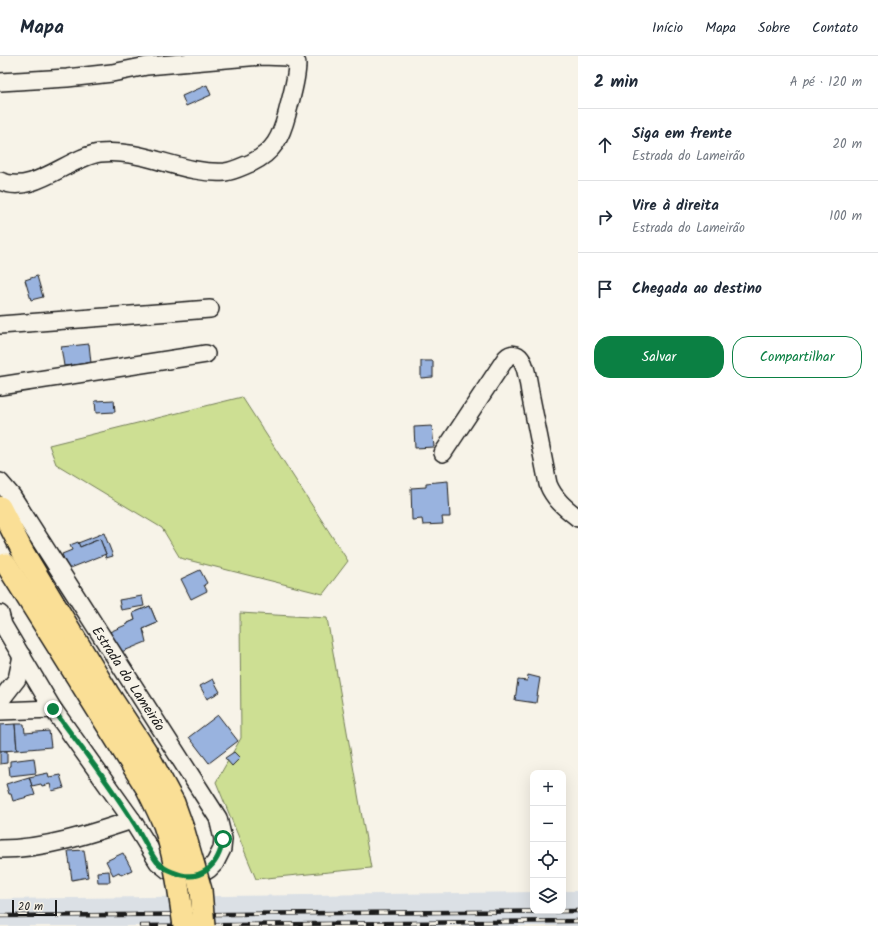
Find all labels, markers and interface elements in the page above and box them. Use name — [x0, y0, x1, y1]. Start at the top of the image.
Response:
text: Mapa — [20, 13, 64, 43]
text: Início — [652, 17, 683, 39]
text: Mapa — [705, 17, 736, 39]
text: Sobre — [758, 17, 790, 39]
text: Contato — [812, 17, 858, 39]
text: 2 min — [594, 69, 638, 96]
text: A pé · 120 m — [790, 72, 862, 93]
text: Siga em frente — [632, 122, 732, 146]
icon: ahead — [594, 134, 616, 156]
text: 20 m — [832, 134, 862, 155]
text: Estrada do Lameirão — [632, 146, 745, 167]
text: Vire à direita — [632, 194, 719, 218]
icon: right — [594, 206, 616, 228]
text: 100 m — [829, 206, 862, 227]
text: Estrada do Lameirão — [632, 218, 745, 239]
text: Chegada ao destino — [632, 277, 762, 301]
icon: arrive — [594, 278, 616, 300]
button: Salvar — [594, 336, 724, 378]
button: Compartilhar — [732, 336, 862, 378]
street label: Estrada do Lameirão — [86, 622, 170, 736]
route end — [44, 700, 62, 718]
map controls — [530, 770, 566, 914]
button: + — [530, 770, 566, 806]
button: − — [530, 806, 566, 842]
route start — [214, 830, 232, 848]
button: locate — [530, 842, 566, 878]
button: layers — [530, 878, 566, 914]
scale bar — [12, 898, 57, 917]
text: 20 m — [18, 898, 43, 916]

